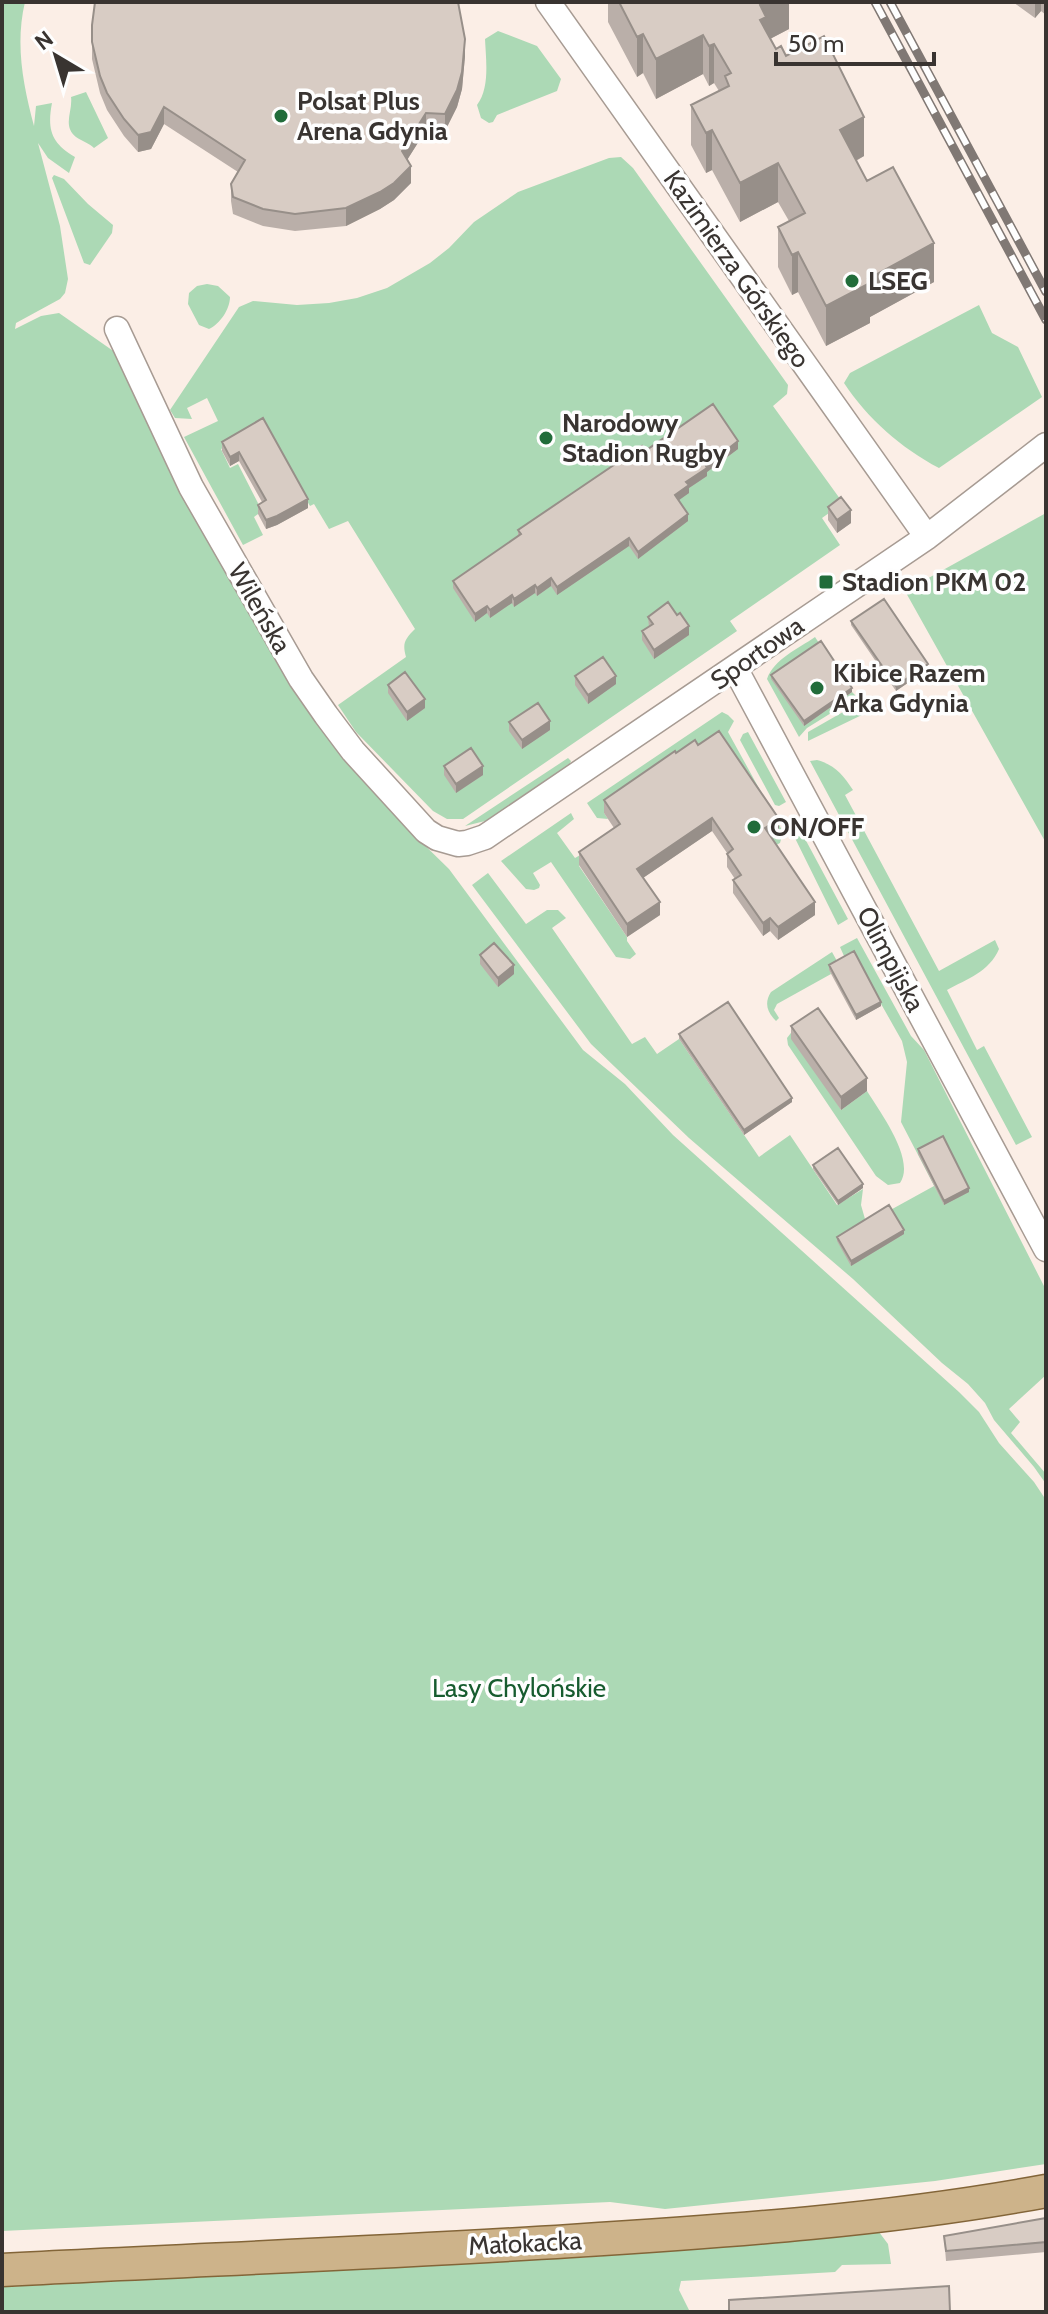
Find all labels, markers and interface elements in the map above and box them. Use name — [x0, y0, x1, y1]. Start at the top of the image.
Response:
north arrow — [16, 16, 96, 96]
scale bar — [776, 16, 934, 66]
text: N — [30, 25, 58, 56]
text: 50 m — [788, 29, 844, 58]
place label: Polsat Plus Arena Gdynia — [297, 85, 448, 147]
marker: Polsat Plus Arena Gdynia — [272, 107, 290, 125]
street label: Kazimierza Górskiego — [657, 164, 817, 374]
place label: LSEG — [868, 265, 928, 297]
marker: LSEG — [843, 272, 861, 290]
place label: Narodowy Stadion Rugby — [562, 407, 727, 469]
marker: Narodowy Stadion Rugby — [537, 429, 555, 447]
street label: Wileńska — [221, 557, 299, 659]
place label: Stadion PKM 02 — [842, 566, 1026, 598]
marker: Stadion PKM 02 — [817, 573, 835, 591]
street label: Sportowa — [704, 609, 810, 697]
place label: Kibice Razem Arka Gdynia — [833, 657, 986, 719]
marker: Kibice Razem Arka Gdynia — [808, 679, 826, 697]
place label: ON/OFF — [770, 811, 865, 843]
marker: ON/OFF — [745, 818, 763, 836]
street label: Olimpijska — [850, 901, 932, 1018]
park label: Lasy Chylońskie — [432, 1672, 606, 1704]
street label: Małokacka — [467, 2224, 583, 2262]

